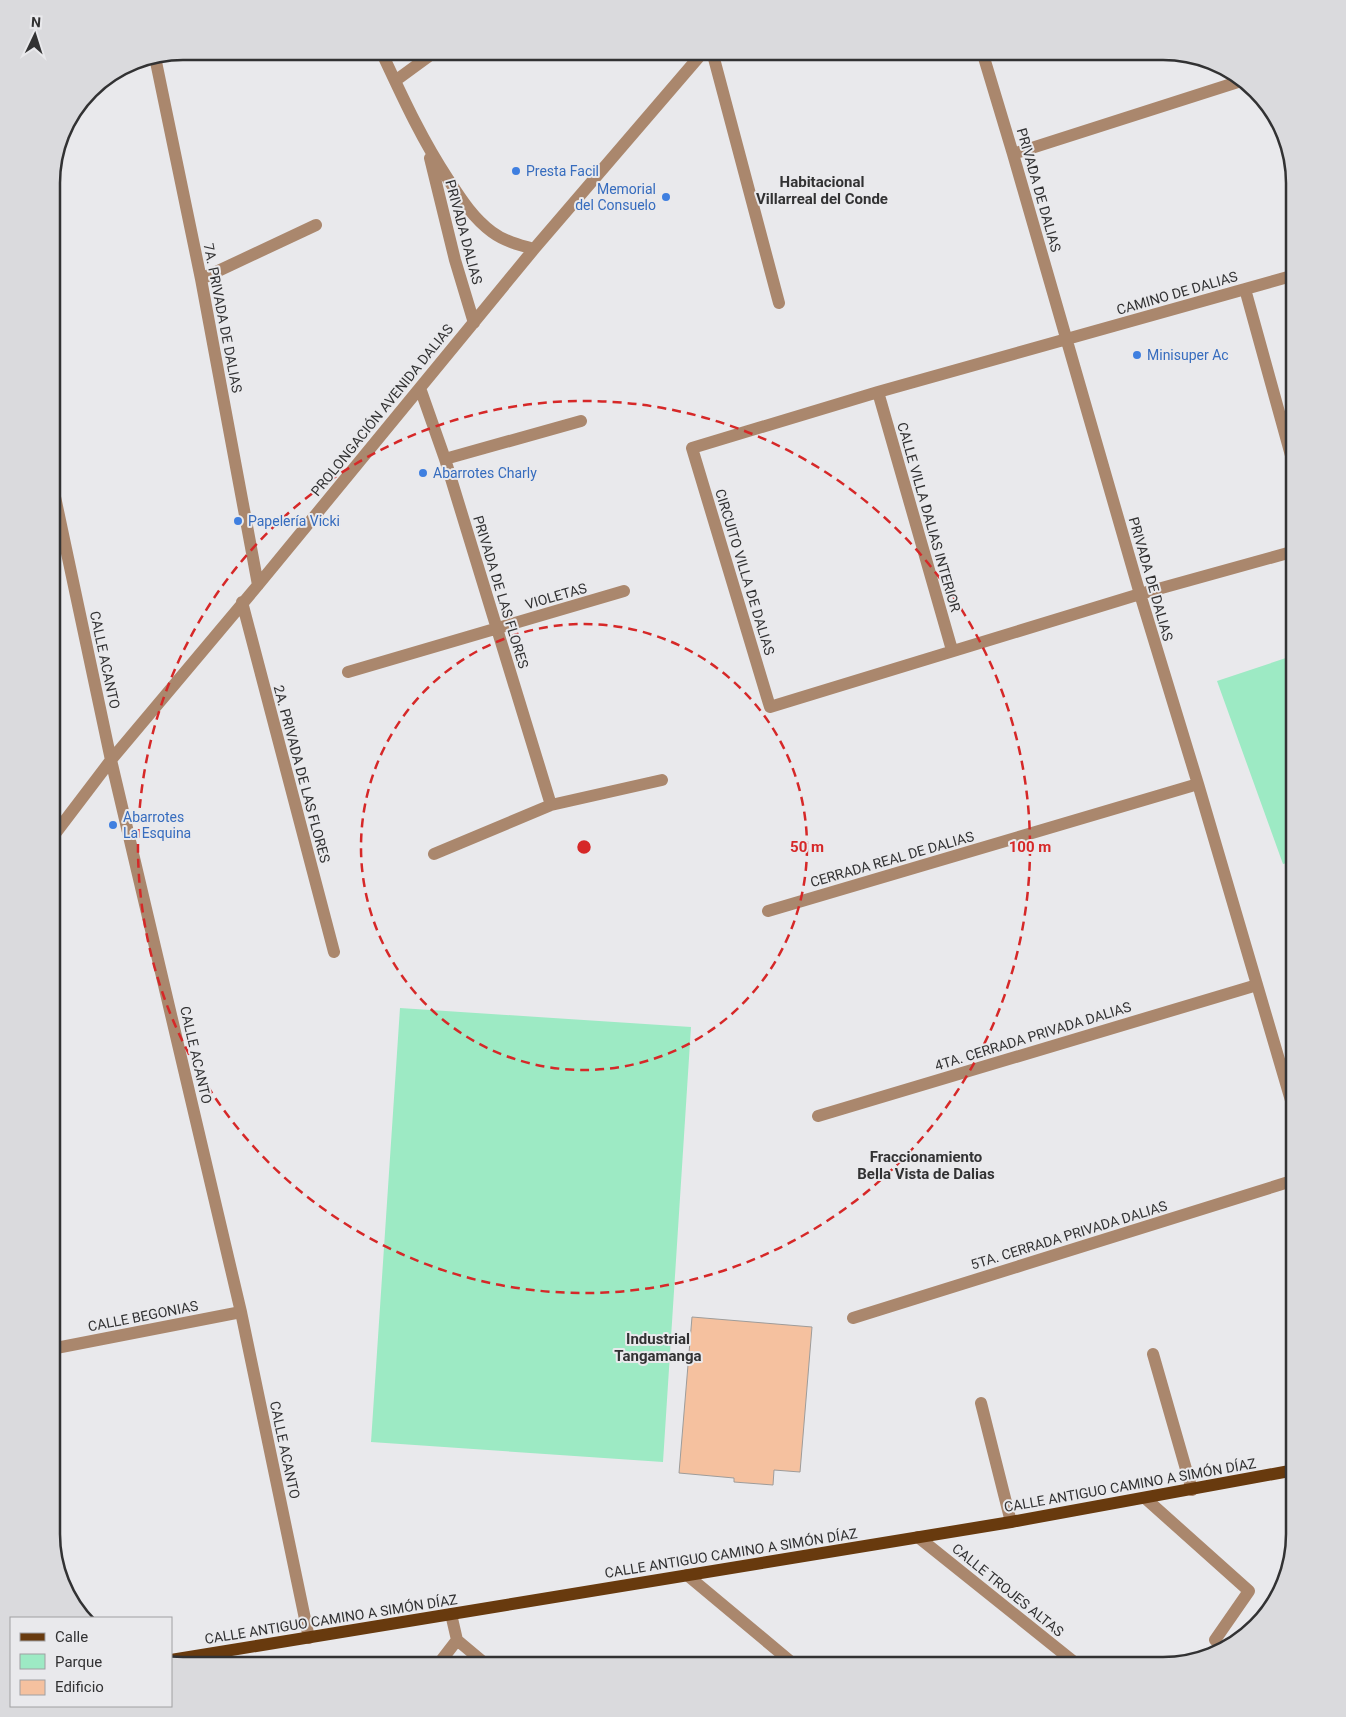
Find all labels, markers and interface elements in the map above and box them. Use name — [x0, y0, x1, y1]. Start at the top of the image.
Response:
north arrow — [10, 10, 60, 60]
text: N — [30, 14, 41, 30]
street label: PRIVADA DE DALIAS — [1014, 126, 1064, 254]
place label: Presta Facil — [526, 163, 599, 179]
marker: Presta Facil — [510, 165, 522, 177]
district label: Habitacional Villarreal del Conde — [756, 173, 888, 208]
street label: PRIVADA DALIAS — [442, 178, 486, 286]
place label: Memorial del Consuelo — [575, 181, 656, 213]
marker: Memorial del Consuelo — [660, 191, 672, 203]
street label: 7A. PRIVADA DE DALIAS — [201, 242, 245, 394]
street label: CAMINO DE DALIAS — [1115, 268, 1239, 318]
street label: PROLONGACIÓN AVENIDA DALIAS — [307, 320, 456, 499]
place label: Minisuper Ac — [1147, 347, 1229, 363]
marker: Minisuper Ac — [1131, 349, 1143, 361]
street label: CALLE VILLA DALIAS INTERIOR — [894, 420, 964, 614]
place label: Abarrotes Charly — [433, 465, 537, 481]
marker: Abarrotes Charly — [417, 467, 429, 479]
street label: CIRCUITO VILLA DE DALIAS — [712, 487, 778, 657]
place label: Papelería Vicki — [248, 513, 340, 529]
street label: PRIVADA DE LAS FLORES — [470, 514, 532, 670]
marker: Papelería Vicki — [232, 515, 244, 527]
street label: PRIVADA DE DALIAS — [1126, 515, 1176, 643]
street label: VIOLETAS — [523, 580, 589, 612]
street label: CALLE ACANTO — [87, 610, 123, 710]
street label: 2A. PRIVADA DE LAS FLORES — [271, 683, 333, 865]
place label: Abarrotes La Esquina — [123, 809, 191, 841]
marker: Abarrotes La Esquina — [107, 819, 119, 831]
street label: CERRADA REAL DE DALIAS — [808, 828, 976, 890]
centre of rings — [575, 838, 593, 856]
text: 50 m — [790, 838, 824, 856]
text: 100 m — [1009, 838, 1051, 856]
street label: 4TA. CERRADA PRIVADA DALIAS — [933, 998, 1133, 1074]
street label: CALLE ACANTO — [177, 1005, 215, 1105]
district label: Fraccionamiento Bella Vista de Dalias — [857, 1148, 995, 1183]
street label: 5TA. CERRADA PRIVADA DALIAS — [969, 1197, 1169, 1273]
street label: CALLE BEGONIAS — [87, 1297, 199, 1335]
district label: Industrial Tangamanga — [614, 1330, 702, 1365]
street label: CALLE ACANTO — [267, 1400, 303, 1500]
street label: CALLE ANTIGUO CAMINO A SIMÓN DÍAZ — [1003, 1454, 1257, 1515]
street label: CALLE ANTIGUO CAMINO A SIMÓN DÍAZ — [603, 1524, 858, 1581]
street label: CALLE TROJES ALTAS — [949, 1540, 1067, 1640]
street label: CALLE ANTIGUO CAMINO A SIMÓN DÍAZ — [203, 1590, 458, 1647]
legend — [10, 1617, 172, 1707]
text: Calle — [55, 1628, 88, 1646]
text: Parque — [55, 1653, 102, 1671]
text: Edificio — [55, 1678, 104, 1696]

